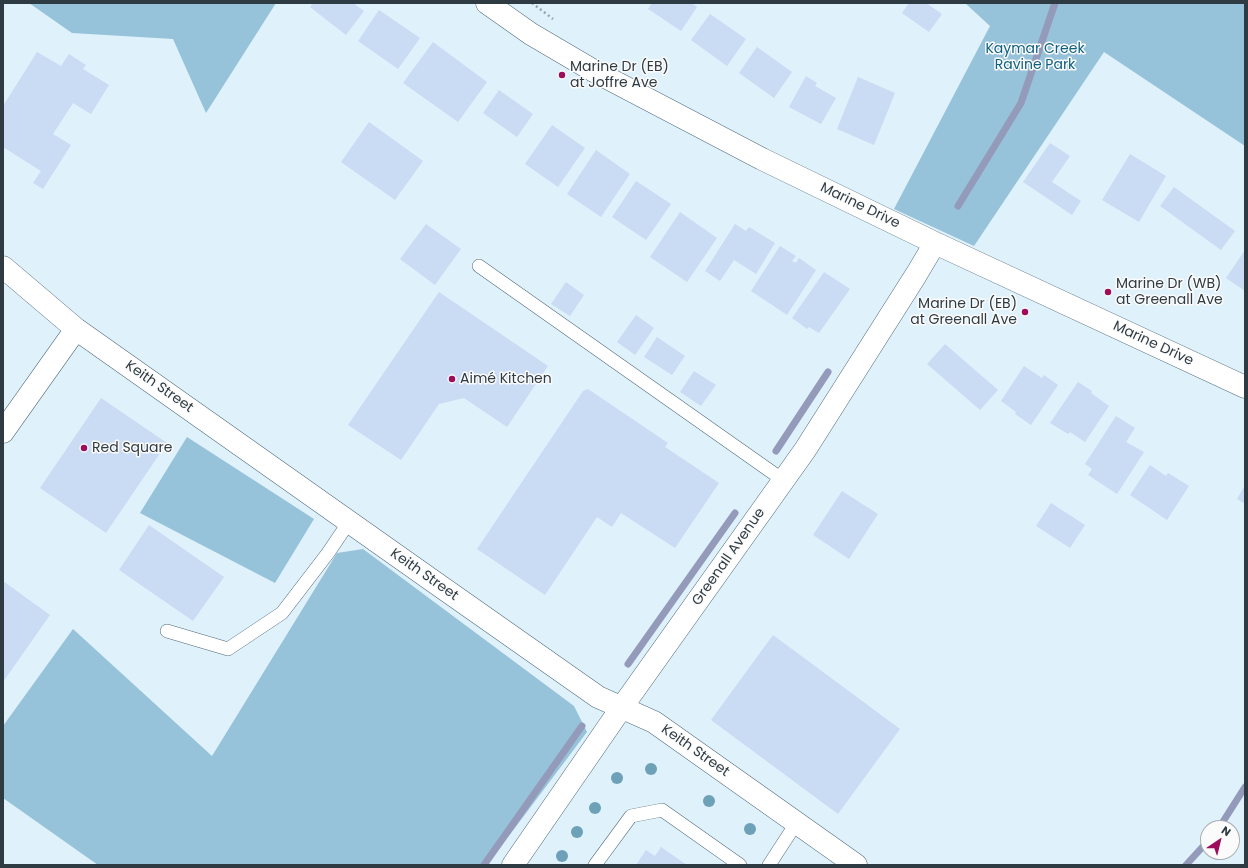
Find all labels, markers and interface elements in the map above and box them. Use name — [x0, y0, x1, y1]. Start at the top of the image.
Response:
park label: Kaymar Creek Ravine Park — [985, 41, 1085, 74]
place label: Marine Dr (EB) at Joffre Ave — [570, 59, 669, 92]
marker: Marine Dr (EB) at Joffre Ave — [557, 70, 567, 80]
street label: Marine Drive — [817, 179, 903, 233]
place label: Marine Dr (WB) at Greenall Ave — [1116, 276, 1223, 308]
marker: Marine Dr (WB) at Greenall Ave — [1103, 287, 1113, 297]
place label: Marine Dr (EB) at Greenall Ave — [910, 296, 1017, 328]
marker: Marine Dr (EB) at Greenall Ave — [1020, 307, 1030, 317]
street label: Marine Drive — [1110, 318, 1196, 370]
street label: Keith Street — [122, 357, 196, 417]
place label: Aimé Kitchen — [460, 371, 552, 387]
marker: Aimé Kitchen — [447, 374, 457, 384]
place label: Red Square — [92, 440, 172, 456]
marker: Red Square — [79, 443, 89, 453]
street label: Greenall Avenue — [689, 505, 769, 609]
street label: Keith Street — [387, 545, 461, 605]
street label: Keith Street — [658, 721, 732, 781]
north arrow — [1200, 820, 1240, 860]
text: N — [1218, 822, 1234, 840]

